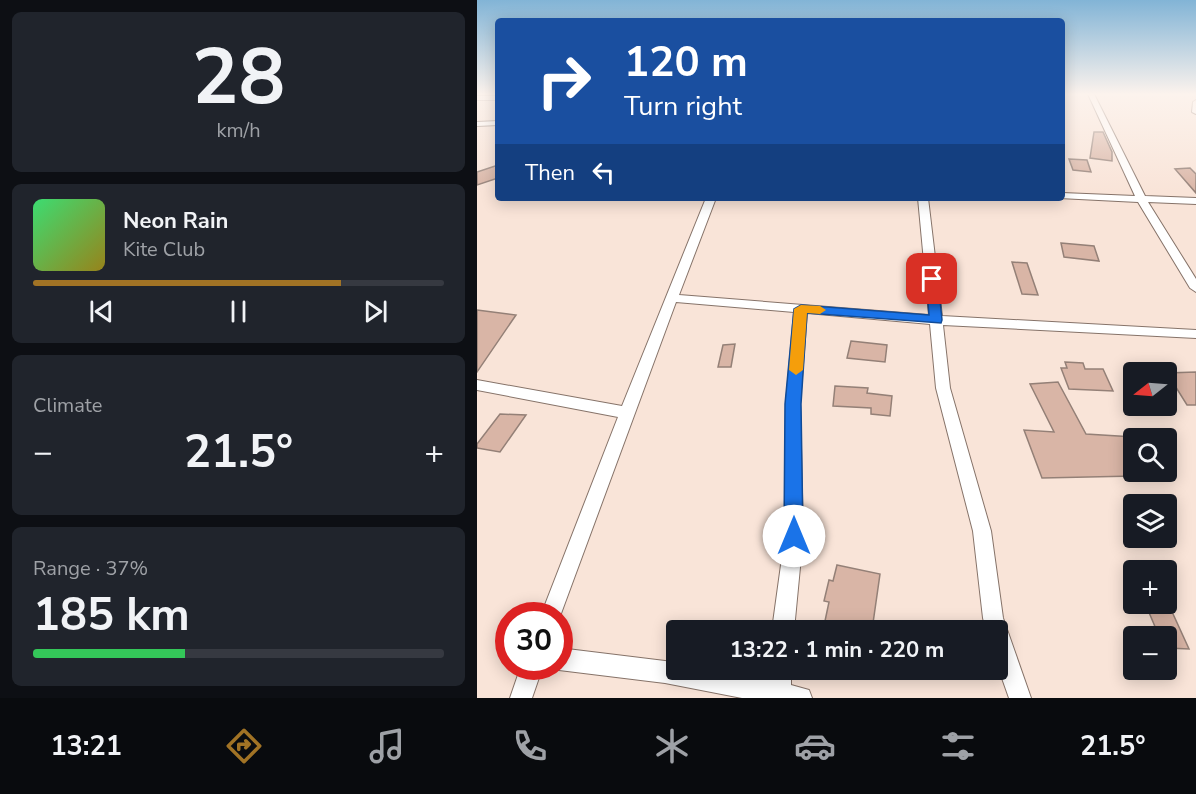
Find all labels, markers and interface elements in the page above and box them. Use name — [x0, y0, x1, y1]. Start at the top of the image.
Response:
text: 28 — [192, 24, 285, 131]
text: 120 m — [624, 34, 748, 91]
icon: right — [525, 42, 603, 120]
text: Turn right — [624, 88, 742, 125]
text: km/h — [216, 117, 261, 144]
icon: left — [587, 156, 620, 189]
text: Then — [525, 158, 575, 188]
text: Neon Rain — [123, 206, 228, 236]
text: Kite Club — [123, 236, 205, 263]
pin — [906, 253, 957, 304]
icon: arrive — [915, 262, 948, 295]
icon: previous — [85, 295, 118, 328]
icon: pause — [222, 295, 255, 328]
icon: next — [359, 295, 392, 328]
north arrow — [1123, 362, 1177, 416]
map controls — [1123, 362, 1177, 680]
text: Climate — [33, 392, 102, 419]
text: 21.5° — [184, 422, 293, 483]
button: search — [1123, 428, 1177, 482]
text: − — [33, 430, 53, 475]
text: + — [424, 430, 444, 475]
button: layers — [1123, 494, 1177, 548]
position arrow — [762, 504, 826, 568]
text: Range · 37% — [33, 555, 148, 582]
button: + — [1123, 560, 1177, 614]
text: 185 km — [33, 585, 190, 646]
speed limit sign: 30 — [495, 602, 573, 680]
button: − — [1123, 626, 1177, 680]
text: 13:22 · 1 min · 220 m — [730, 635, 944, 665]
icon: directions — [223, 725, 265, 767]
icon: music — [366, 725, 408, 767]
icon: phone — [509, 725, 551, 767]
icon: climate — [651, 725, 693, 767]
icon: car — [794, 725, 836, 767]
icon: filters — [937, 725, 979, 767]
text: 13:21 — [50, 728, 122, 765]
text: 21.5° — [1080, 728, 1145, 765]

